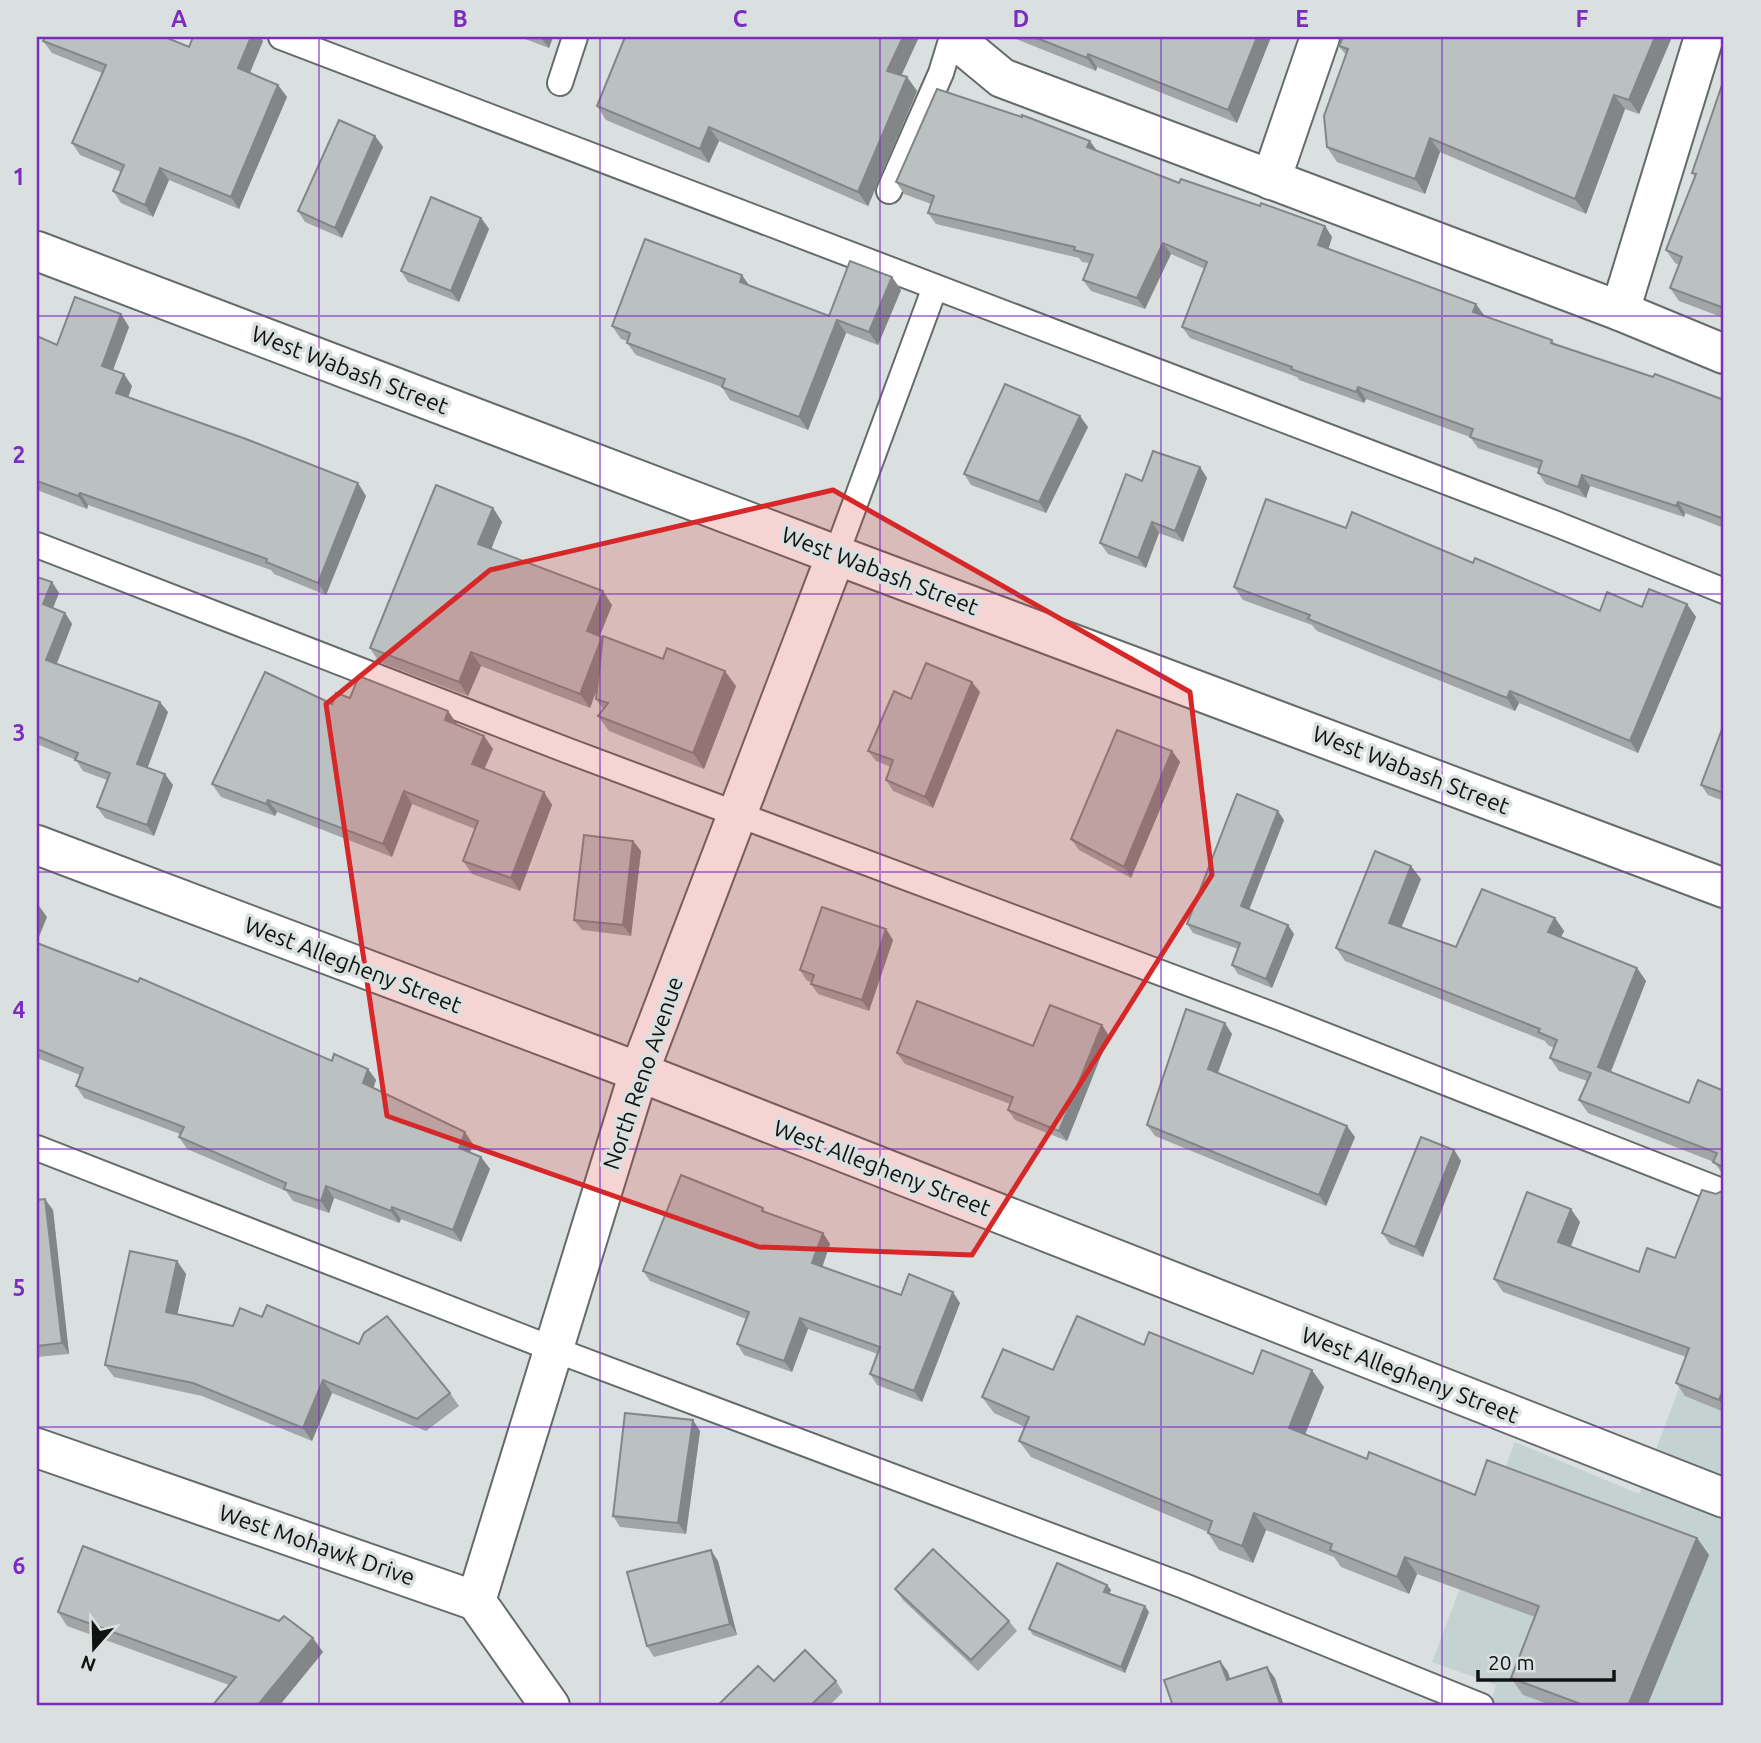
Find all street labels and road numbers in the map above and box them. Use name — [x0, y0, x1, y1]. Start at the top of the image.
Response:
street label: West Wabash Street — [248, 321, 452, 419]
street label: West Wabash Street — [778, 522, 982, 620]
street label: West Wabash Street — [1309, 721, 1513, 819]
street label: West Allegheny Street — [241, 912, 465, 1017]
street label: North Reno Avenue — [598, 973, 687, 1173]
street label: West Allegheny Street — [770, 1115, 994, 1220]
street label: West Allegheny Street — [1298, 1322, 1522, 1427]
street label: West Mohawk Drive — [216, 1499, 418, 1590]

